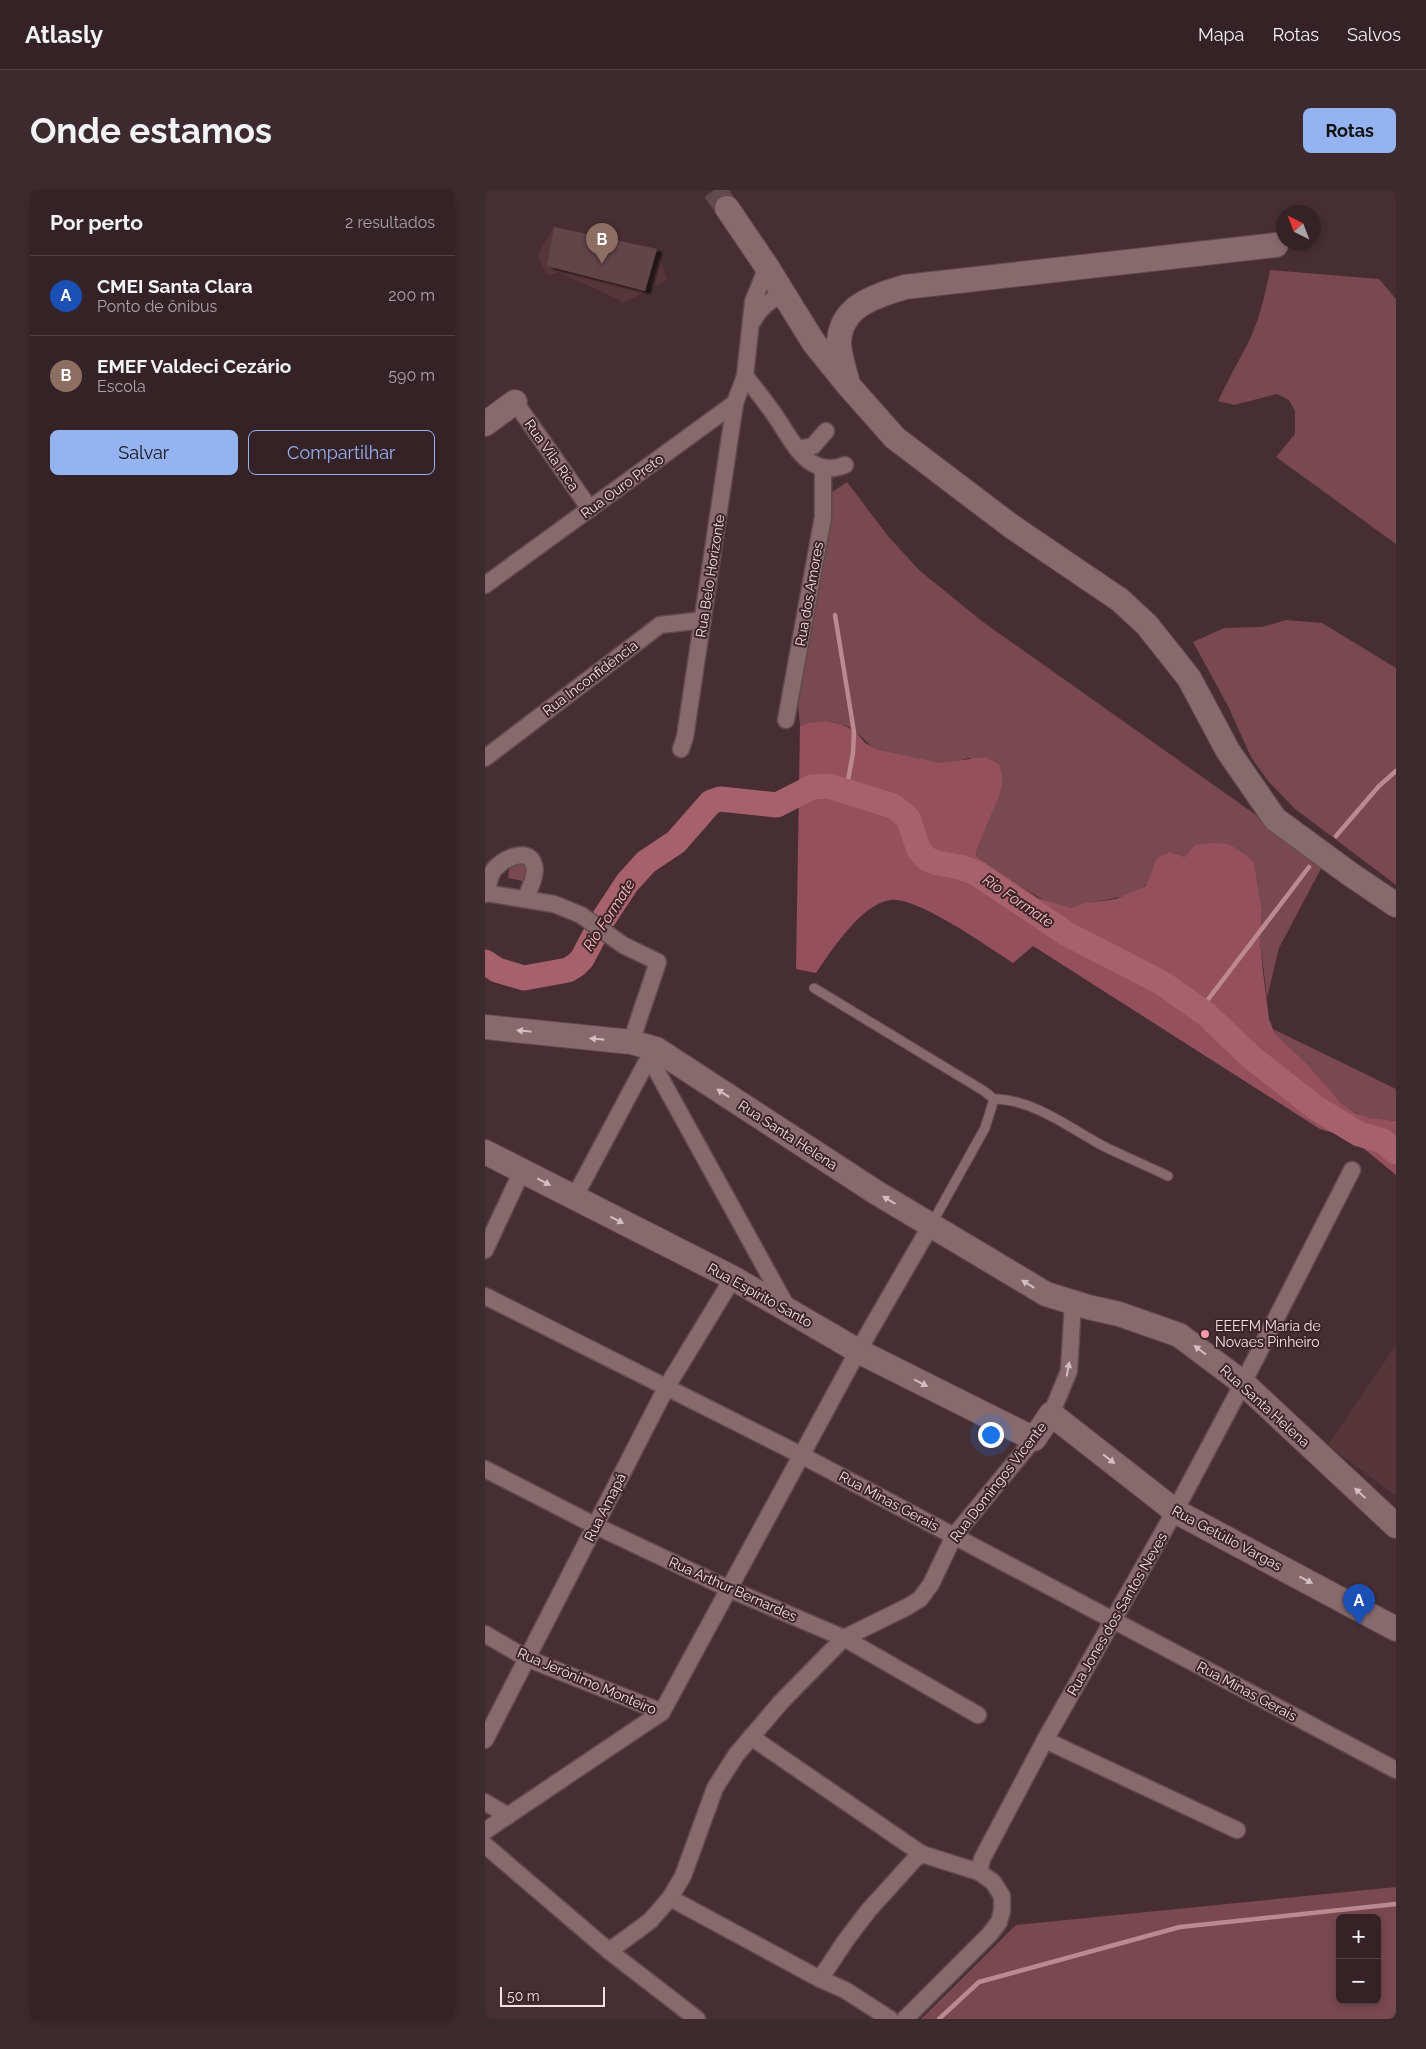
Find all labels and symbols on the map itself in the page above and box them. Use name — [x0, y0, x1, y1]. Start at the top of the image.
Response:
north arrow — [1276, 205, 1321, 250]
pin: B — [586, 223, 618, 264]
street label: Rua Vila Rica — [522, 416, 582, 494]
street label: Rua Ouro Preto — [577, 451, 667, 521]
street label: Rua Belo Horizonte — [692, 513, 728, 639]
street label: Rua dos Amores — [792, 540, 826, 647]
street label: Rua Inconfidência — [539, 637, 641, 719]
water label: Rio Formate — [979, 871, 1057, 931]
water label: Rio Formate — [579, 876, 639, 954]
one-way arrow — [516, 1027, 532, 1035]
one-way arrow — [589, 1035, 605, 1043]
one-way arrow — [717, 1088, 730, 1097]
street label: Rua Santa Helena — [735, 1097, 841, 1173]
one-way arrow — [537, 1178, 551, 1186]
one-way arrow — [882, 1196, 895, 1205]
one-way arrow — [610, 1216, 624, 1224]
street label: Rua Espírito Santo — [705, 1260, 815, 1330]
one-way arrow — [1022, 1279, 1035, 1288]
place label: EEEFM Maria de Novaes Pinheiro — [1215, 1318, 1321, 1350]
marker: EEEFM Maria de Novaes Pinheiro — [1199, 1328, 1211, 1340]
one-way arrow — [1194, 1345, 1207, 1356]
one-way arrow — [1065, 1361, 1073, 1377]
street label: Rua Santa Helena — [1217, 1362, 1313, 1450]
one-way arrow — [914, 1378, 929, 1387]
street label: Rua Domingos Vicente — [946, 1419, 1050, 1545]
your location — [978, 1422, 1004, 1448]
one-way arrow — [1102, 1454, 1116, 1464]
street label: Rua Minas Gerais — [836, 1468, 942, 1534]
street label: Rua Amapá — [581, 1470, 629, 1544]
one-way arrow — [1355, 1487, 1367, 1499]
street label: Rua Getúlio Vargas — [1169, 1502, 1285, 1574]
street label: Rua Jones dos Santos Neves — [1064, 1529, 1170, 1698]
street label: Rua Arthur Bernardes — [666, 1554, 800, 1625]
one-way arrow — [1299, 1576, 1313, 1584]
pin: A — [1343, 1584, 1375, 1625]
street label: Rua Jerônimo Monteiro — [515, 1644, 659, 1718]
street label: Rua Minas Gerais — [1194, 1658, 1300, 1724]
scale bar — [500, 1984, 605, 2007]

